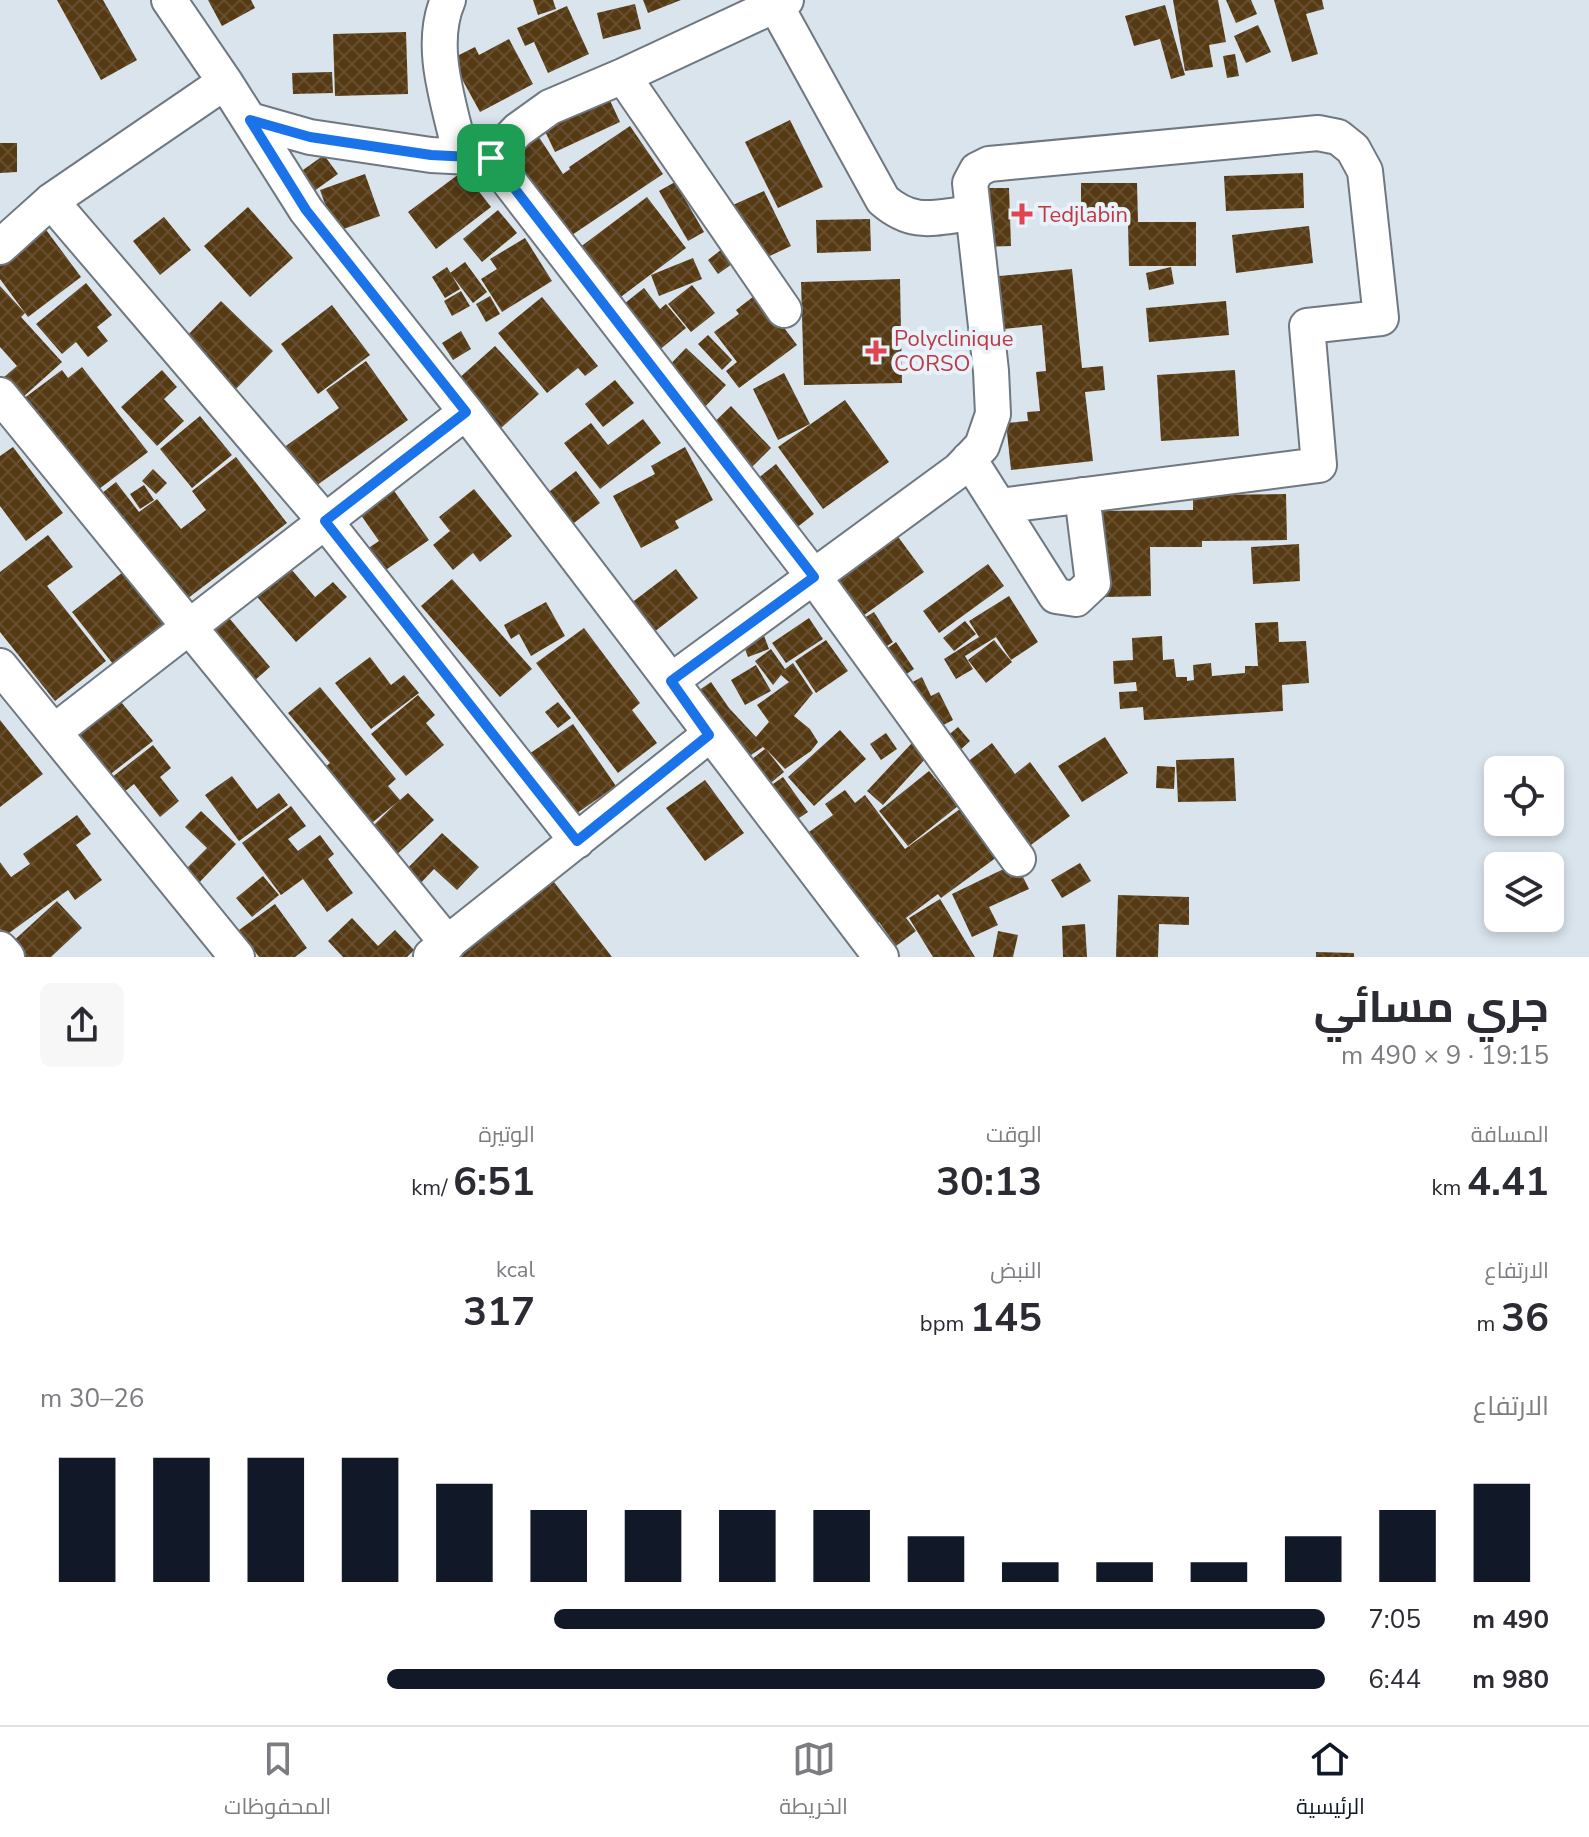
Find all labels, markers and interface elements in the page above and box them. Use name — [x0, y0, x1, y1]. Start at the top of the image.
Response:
pin — [457, 124, 525, 192]
icon: arrive — [469, 136, 513, 180]
place label: Tedjlabin — [1038, 200, 1128, 230]
marker: Tedjlabin — [1013, 205, 1031, 223]
place label: Polyclinique CORSO — [894, 324, 1013, 379]
marker: Polyclinique CORSO — [865, 340, 887, 362]
map controls — [1484, 756, 1564, 932]
button: locate — [1484, 756, 1564, 836]
button: layers — [1484, 852, 1564, 932]
text: جري مسائي — [1314, 978, 1549, 1038]
button: share — [40, 983, 124, 1067]
text: 19:15 · 9 × 490 m — [1341, 1038, 1549, 1073]
text: الوتيرة — [479, 1120, 535, 1150]
text: الوقت — [986, 1120, 1042, 1150]
text: المسافة — [1471, 1120, 1549, 1150]
text: 6:51 — [453, 1155, 535, 1209]
text: 30:13 — [936, 1155, 1042, 1209]
text: 4.41 — [1467, 1155, 1549, 1209]
text: /km — [411, 1173, 453, 1203]
text: km — [1432, 1173, 1467, 1203]
text: kcal — [496, 1255, 535, 1285]
text: النبض — [990, 1256, 1042, 1286]
text: الارتفاع — [1485, 1256, 1549, 1286]
text: 317 — [463, 1285, 535, 1339]
text: 145 — [970, 1291, 1042, 1345]
text: 36 — [1501, 1291, 1549, 1345]
text: bpm — [920, 1309, 970, 1339]
text: m — [1477, 1309, 1501, 1339]
text: 26–30 m — [40, 1381, 144, 1416]
text: الارتفاع — [1473, 1389, 1549, 1424]
text: 7:05 — [1368, 1602, 1421, 1637]
text: 490 m — [1472, 1602, 1549, 1637]
text: 6:44 — [1368, 1662, 1421, 1697]
text: 980 m — [1472, 1662, 1549, 1697]
tab: المحفوظات — [224, 1737, 331, 1827]
tab: الخريطة — [779, 1737, 848, 1827]
tab: الرئيسية — [1296, 1737, 1365, 1827]

